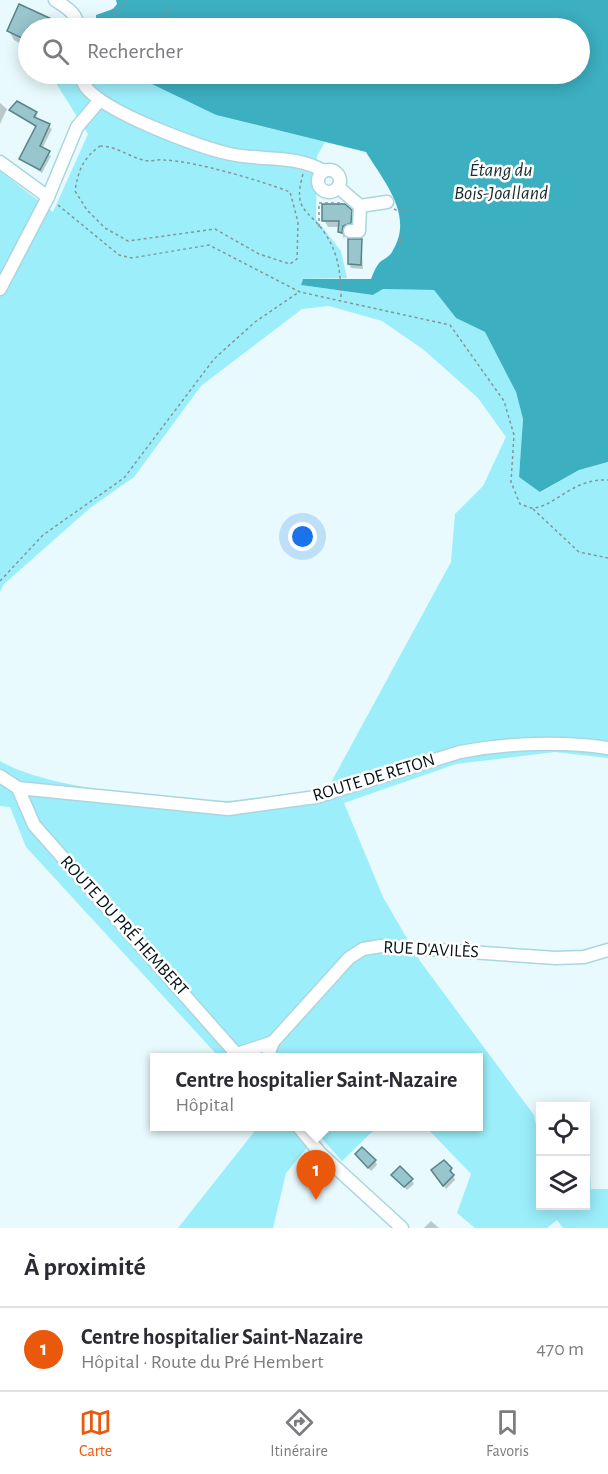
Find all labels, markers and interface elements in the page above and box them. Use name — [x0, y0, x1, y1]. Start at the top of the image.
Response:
search box — [18, 18, 590, 84]
icon: search — [39, 35, 72, 68]
text: Rechercher — [87, 40, 183, 62]
water label: Étang du Bois-Joalland — [454, 159, 548, 203]
your location — [288, 522, 317, 551]
street label: ROUTE DE RETON — [311, 751, 437, 805]
street label: ROUTE DU PRÉ HEMBERT — [57, 851, 194, 1000]
street label: RUE D'AVILÈS — [383, 936, 479, 961]
popup — [150, 1053, 483, 1131]
text: Centre hospitalier Saint-Nazaire — [175, 1069, 458, 1091]
text: Hôpital — [175, 1095, 234, 1115]
map controls — [536, 1102, 590, 1210]
button: locate — [536, 1102, 590, 1156]
pin: 1 — [296, 1150, 336, 1200]
button: layers — [536, 1156, 590, 1210]
text: À proximité — [24, 1254, 146, 1280]
text: Centre hospitalier Saint-Nazaire — [81, 1326, 363, 1348]
text: 1 — [40, 1339, 47, 1359]
text: 470 m — [536, 1339, 584, 1359]
text: Hôpital · Route du Pré Hembert — [81, 1352, 324, 1372]
tab: Carte — [79, 1406, 112, 1461]
tab: Itinéraire — [270, 1406, 328, 1461]
tab: Favoris — [486, 1406, 529, 1461]

